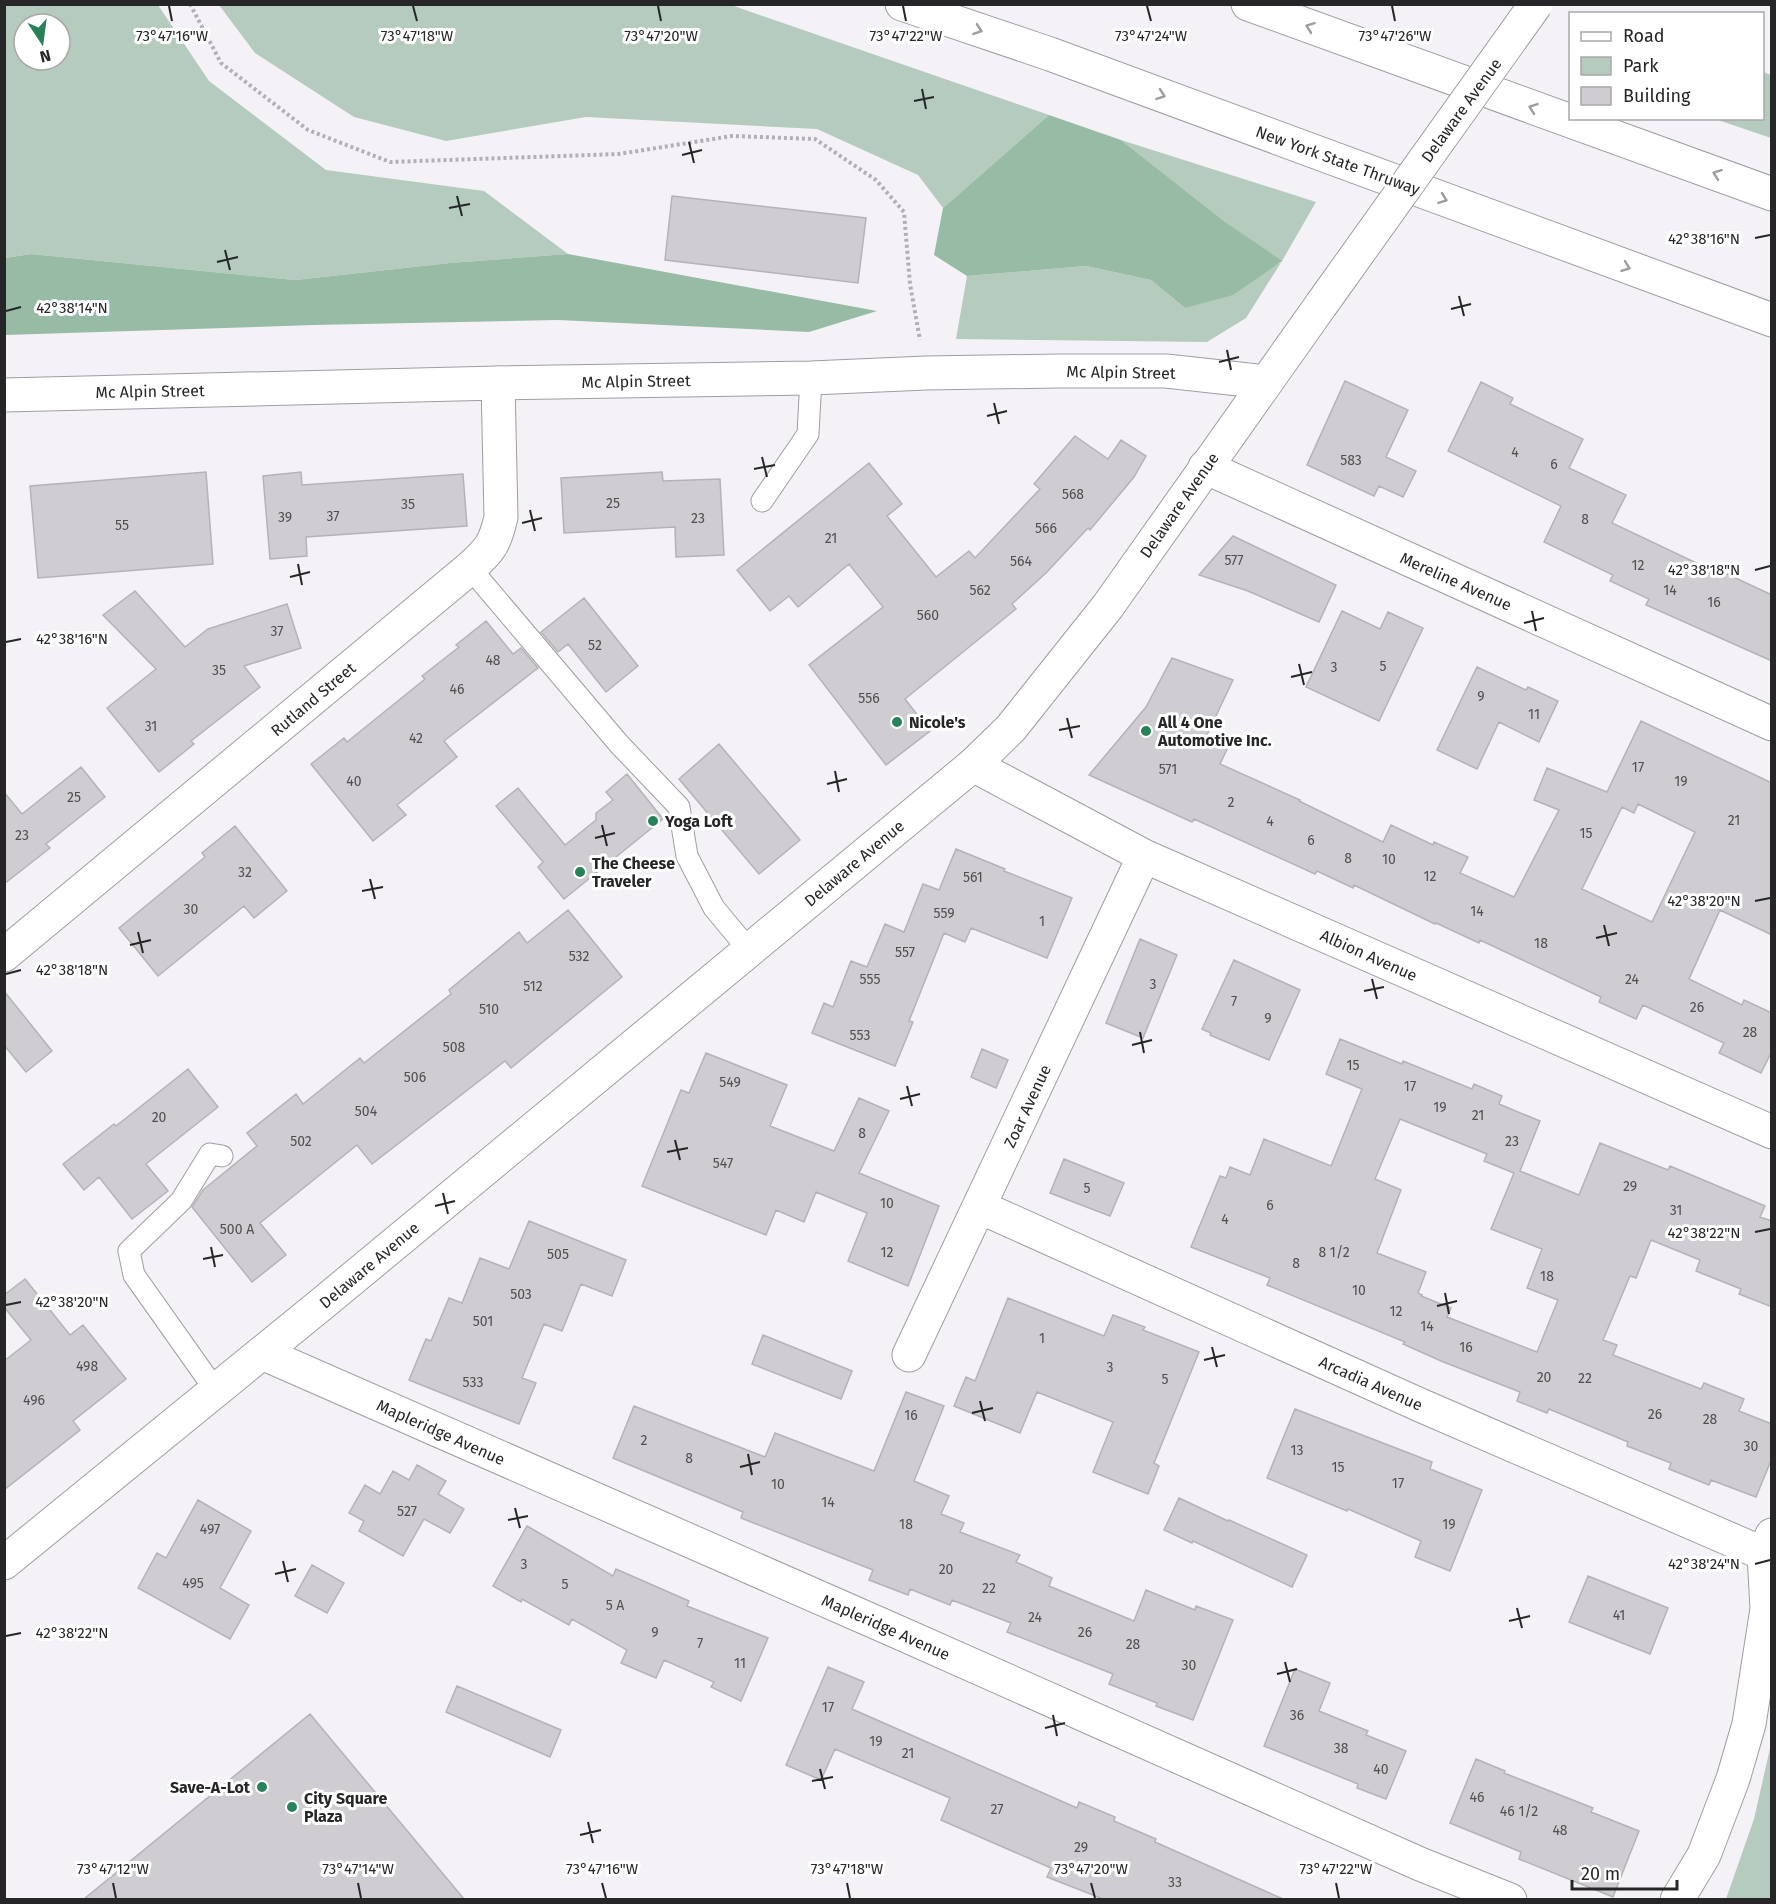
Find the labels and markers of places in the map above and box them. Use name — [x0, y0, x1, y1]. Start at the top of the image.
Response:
place label: Nicole's — [909, 713, 966, 732]
place label: All 4 One Automotive Inc. — [1157, 713, 1272, 750]
marker: Nicole's — [890, 715, 904, 729]
marker: All 4 One Automotive Inc. — [1139, 724, 1153, 738]
place label: Yoga Loft — [664, 812, 734, 831]
marker: Yoga Loft — [646, 814, 660, 828]
place label: The Cheese Traveler — [592, 854, 675, 891]
marker: The Cheese Traveler — [573, 865, 587, 879]
place label: Save-A-Lot — [170, 1778, 251, 1797]
marker: Save-A-Lot — [255, 1780, 269, 1794]
place label: City Square Plaza — [304, 1789, 387, 1826]
marker: City Square Plaza — [285, 1800, 299, 1814]

